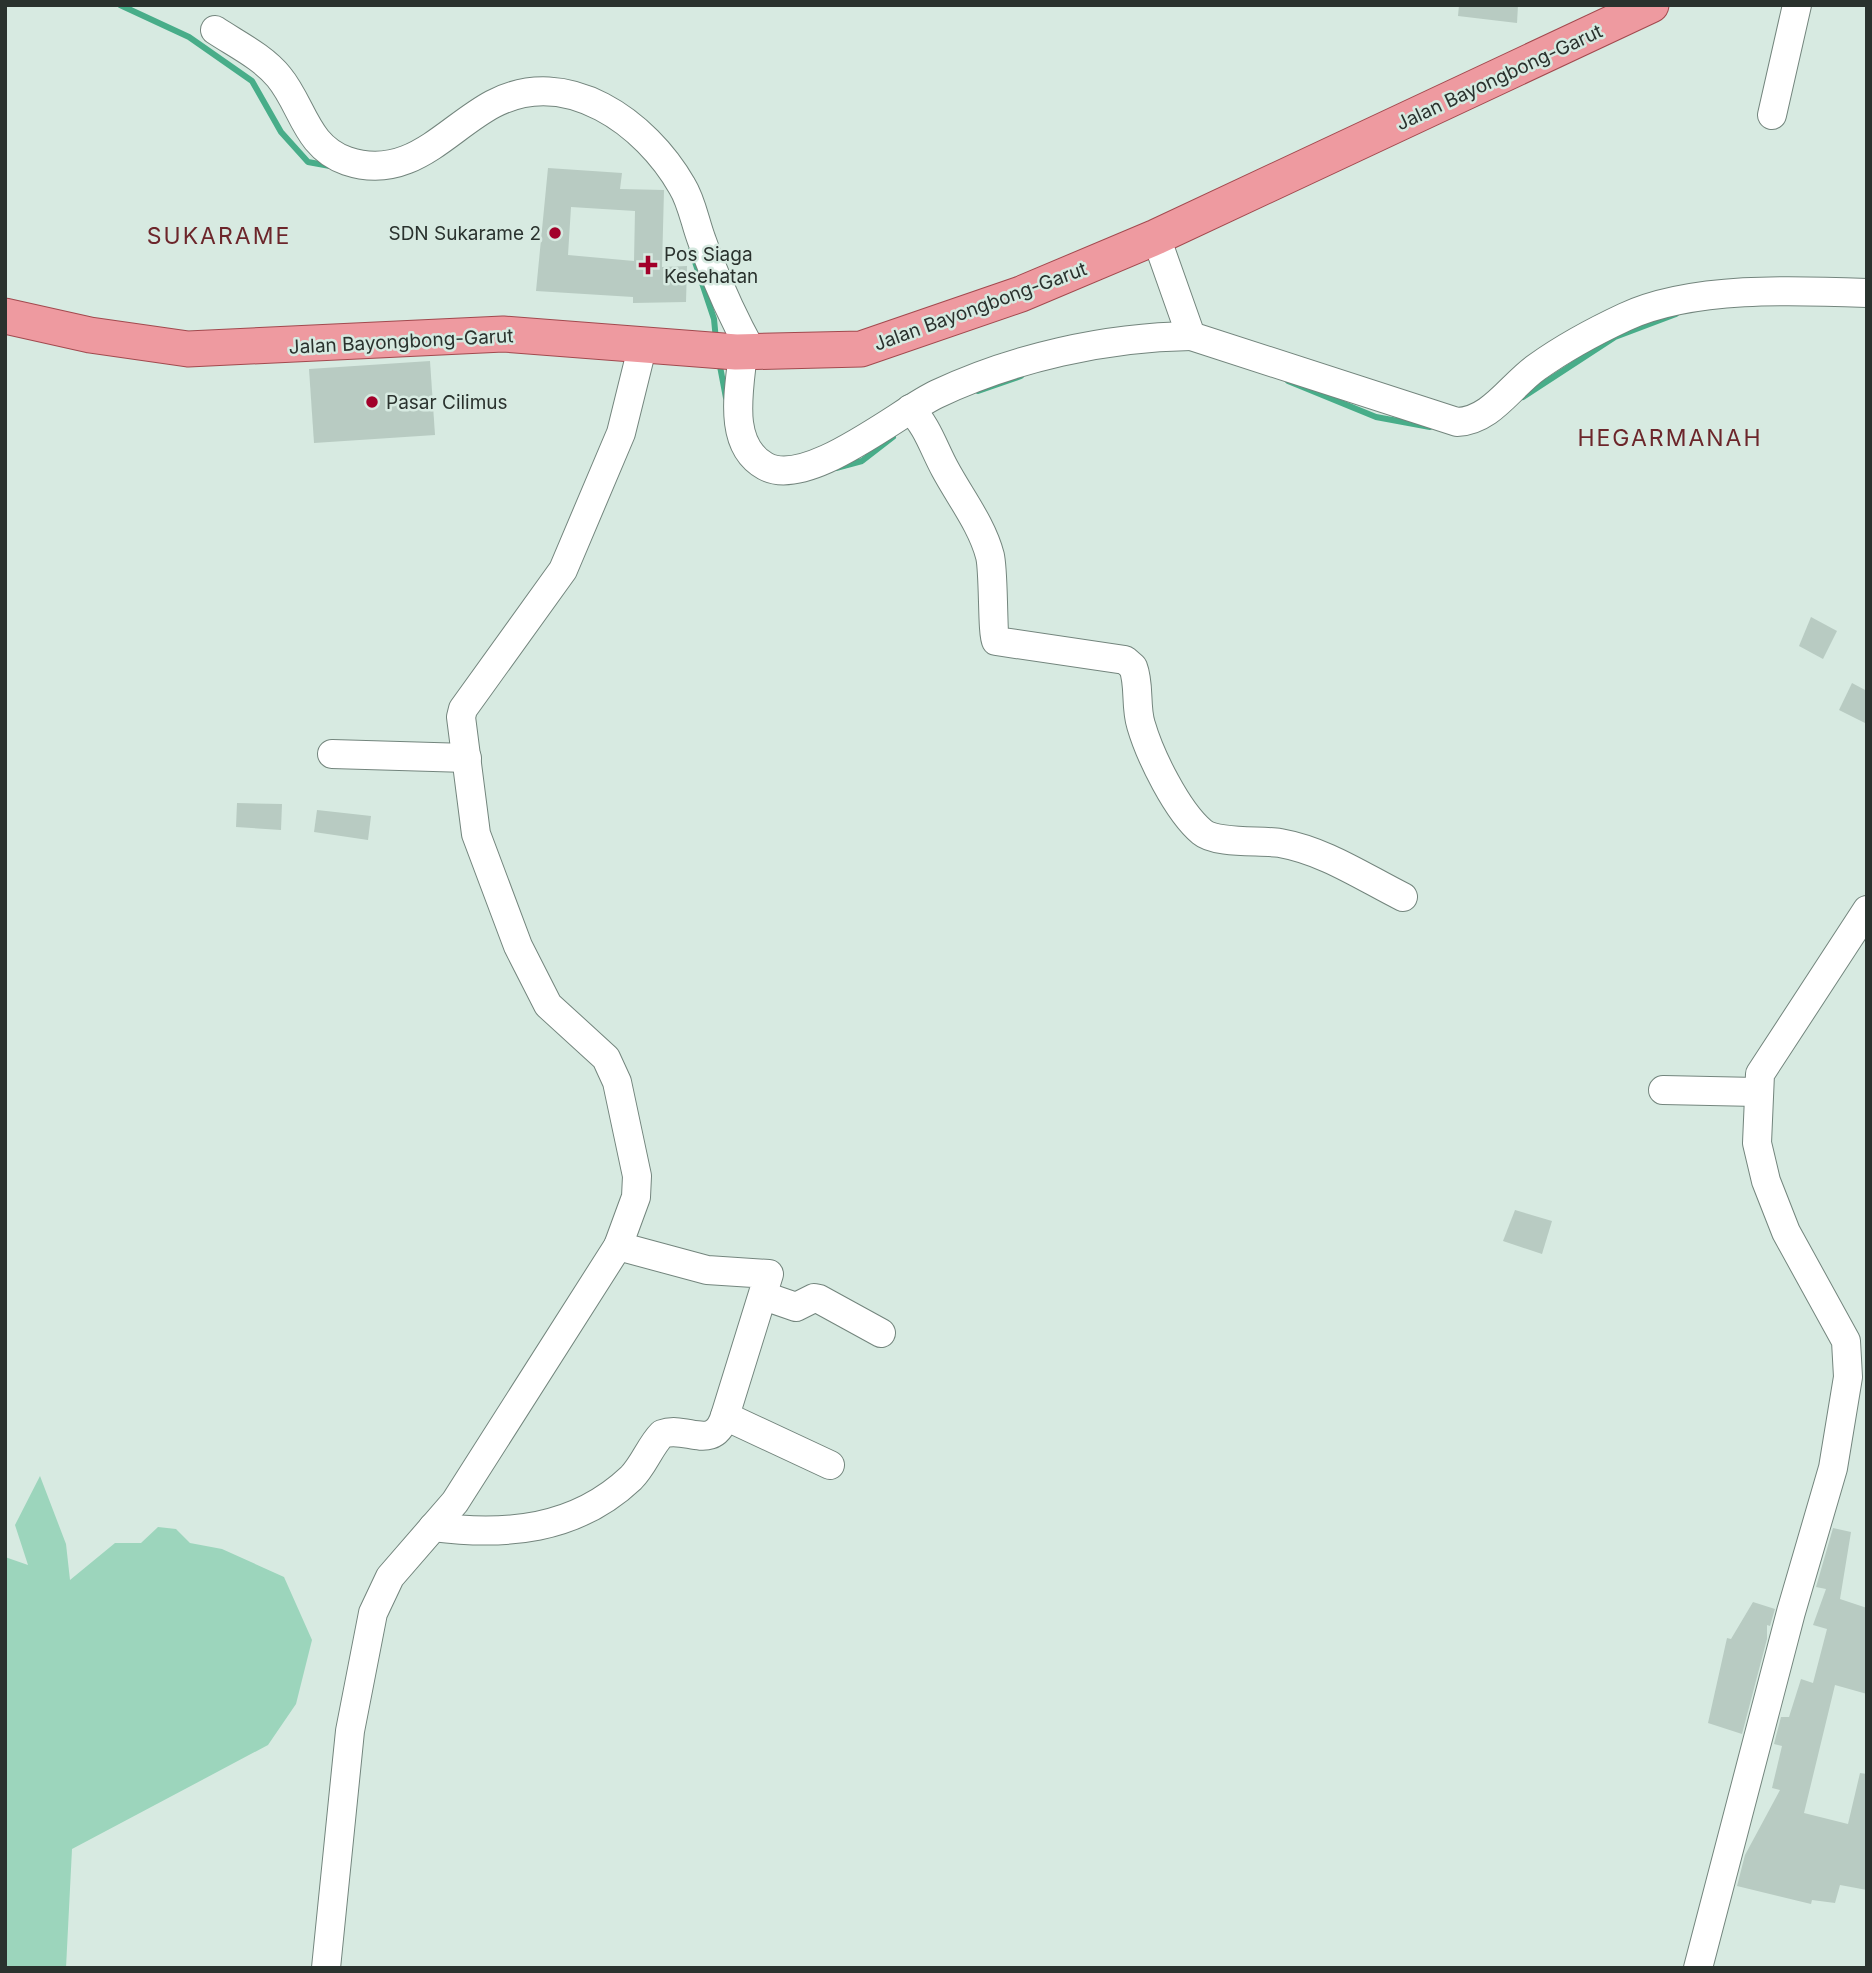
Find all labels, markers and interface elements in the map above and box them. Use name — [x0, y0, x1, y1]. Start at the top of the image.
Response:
street label: Jalan Bayongbong-Garut — [1392, 20, 1606, 135]
district label: SUKARAME — [147, 222, 291, 250]
place label: SDN Sukarame 2 — [388, 222, 541, 245]
marker: SDN Sukarame 2 — [547, 225, 563, 241]
place label: Pos Siaga Kesehatan — [664, 243, 758, 288]
marker: Pos Siaga Kesehatan — [638, 255, 658, 275]
street label: Jalan Bayongbong-Garut — [871, 257, 1090, 356]
street label: Jalan Bayongbong-Garut — [288, 324, 514, 359]
place label: Pasar Cilimus — [386, 391, 508, 414]
marker: Pasar Cilimus — [364, 394, 380, 410]
district label: HEGARMANAH — [1577, 424, 1763, 452]

